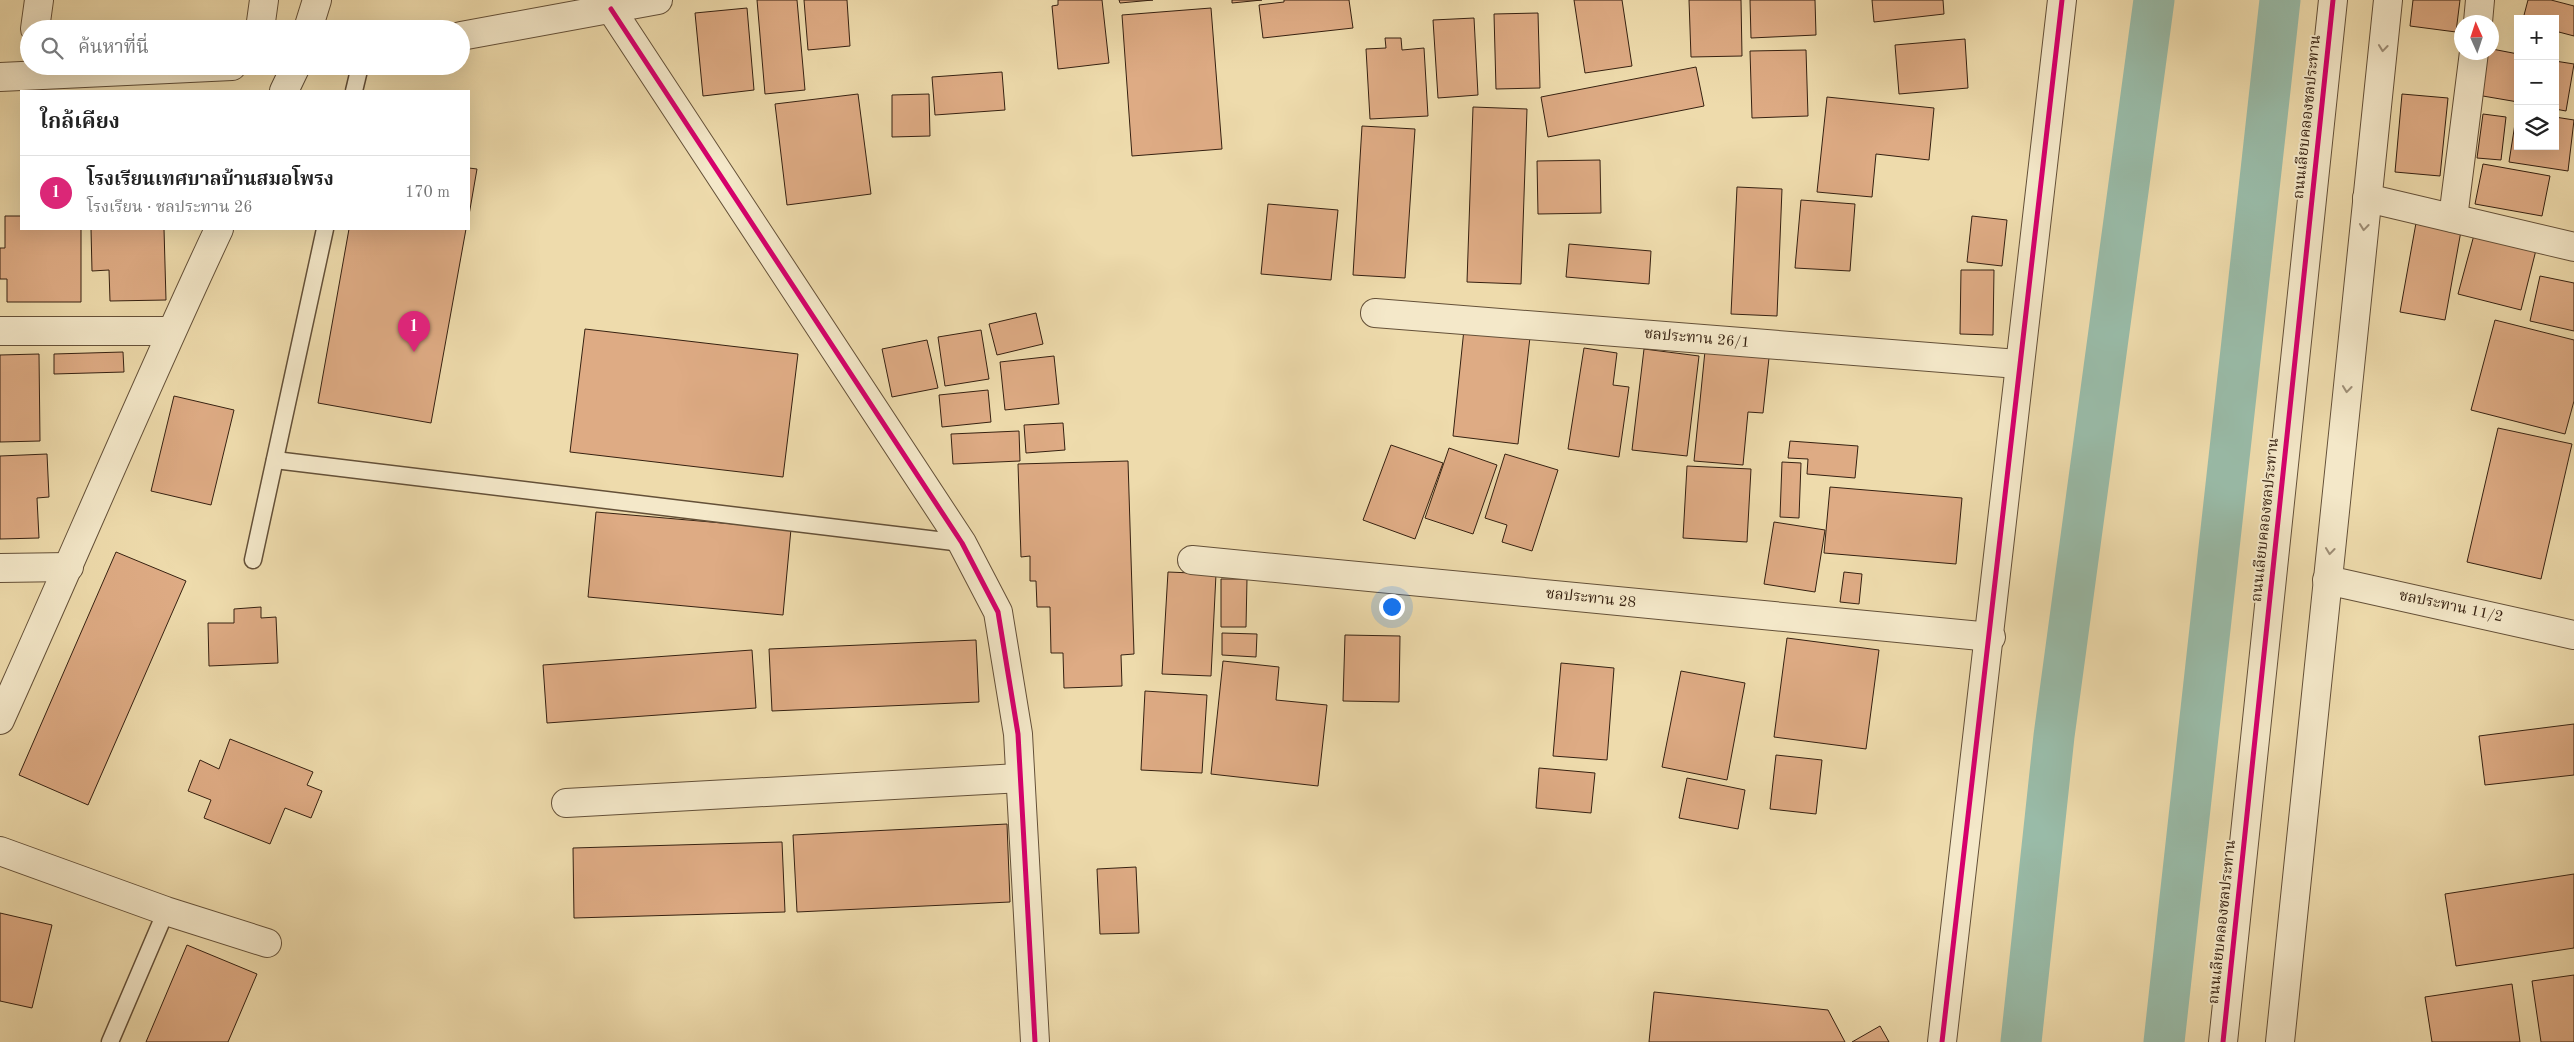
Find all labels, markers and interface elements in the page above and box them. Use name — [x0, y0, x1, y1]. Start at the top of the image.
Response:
north arrow — [2454, 15, 2499, 60]
map controls — [2514, 15, 2559, 150]
button: + — [2514, 15, 2559, 60]
search box — [20, 20, 470, 75]
icon: search — [38, 34, 66, 62]
street label: ถนนเลียบคลองชลประทาน — [2289, 34, 2324, 200]
text: ค้นหาที่นี่ — [78, 39, 149, 58]
one-way arrow — [2378, 45, 2389, 53]
button: − — [2514, 60, 2559, 105]
button: layers — [2514, 105, 2559, 150]
text: ใกล้เคียง — [40, 112, 120, 133]
text: โรงเรียนเทศบาลบ้านสมอโพรง — [87, 171, 334, 190]
text: 1 — [51, 185, 61, 201]
text: 170 m — [405, 185, 450, 201]
text: โรงเรียน · ชลประทาน 26 — [87, 200, 253, 216]
one-way arrow — [2359, 224, 2370, 232]
pin: 1 — [398, 311, 430, 352]
street label: ชลประทาน 26/1 — [1644, 326, 1751, 351]
one-way arrow — [2342, 385, 2353, 393]
street label: ถนนเลียบคลองชลประทาน — [2247, 437, 2282, 603]
one-way arrow — [2325, 547, 2336, 555]
street label: ชลประทาน 28 — [1545, 586, 1637, 611]
street label: ชลประทาน 11/2 — [2398, 588, 2505, 625]
your location — [1379, 594, 1405, 620]
street label: ถนนเลียบคลองชลประทาน — [2204, 839, 2239, 1005]

